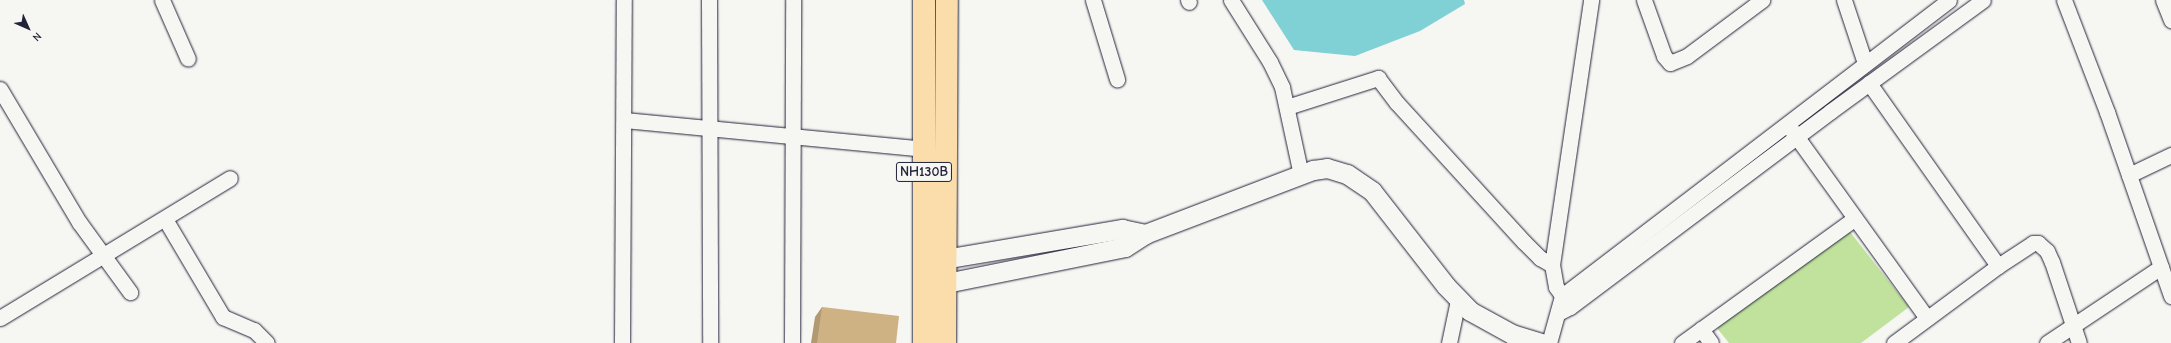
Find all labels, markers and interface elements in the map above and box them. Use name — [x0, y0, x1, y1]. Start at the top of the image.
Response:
north arrow — [8, 8, 48, 48]
text: N — [30, 30, 44, 44]
road number: NH130B — [895, 160, 953, 184]

